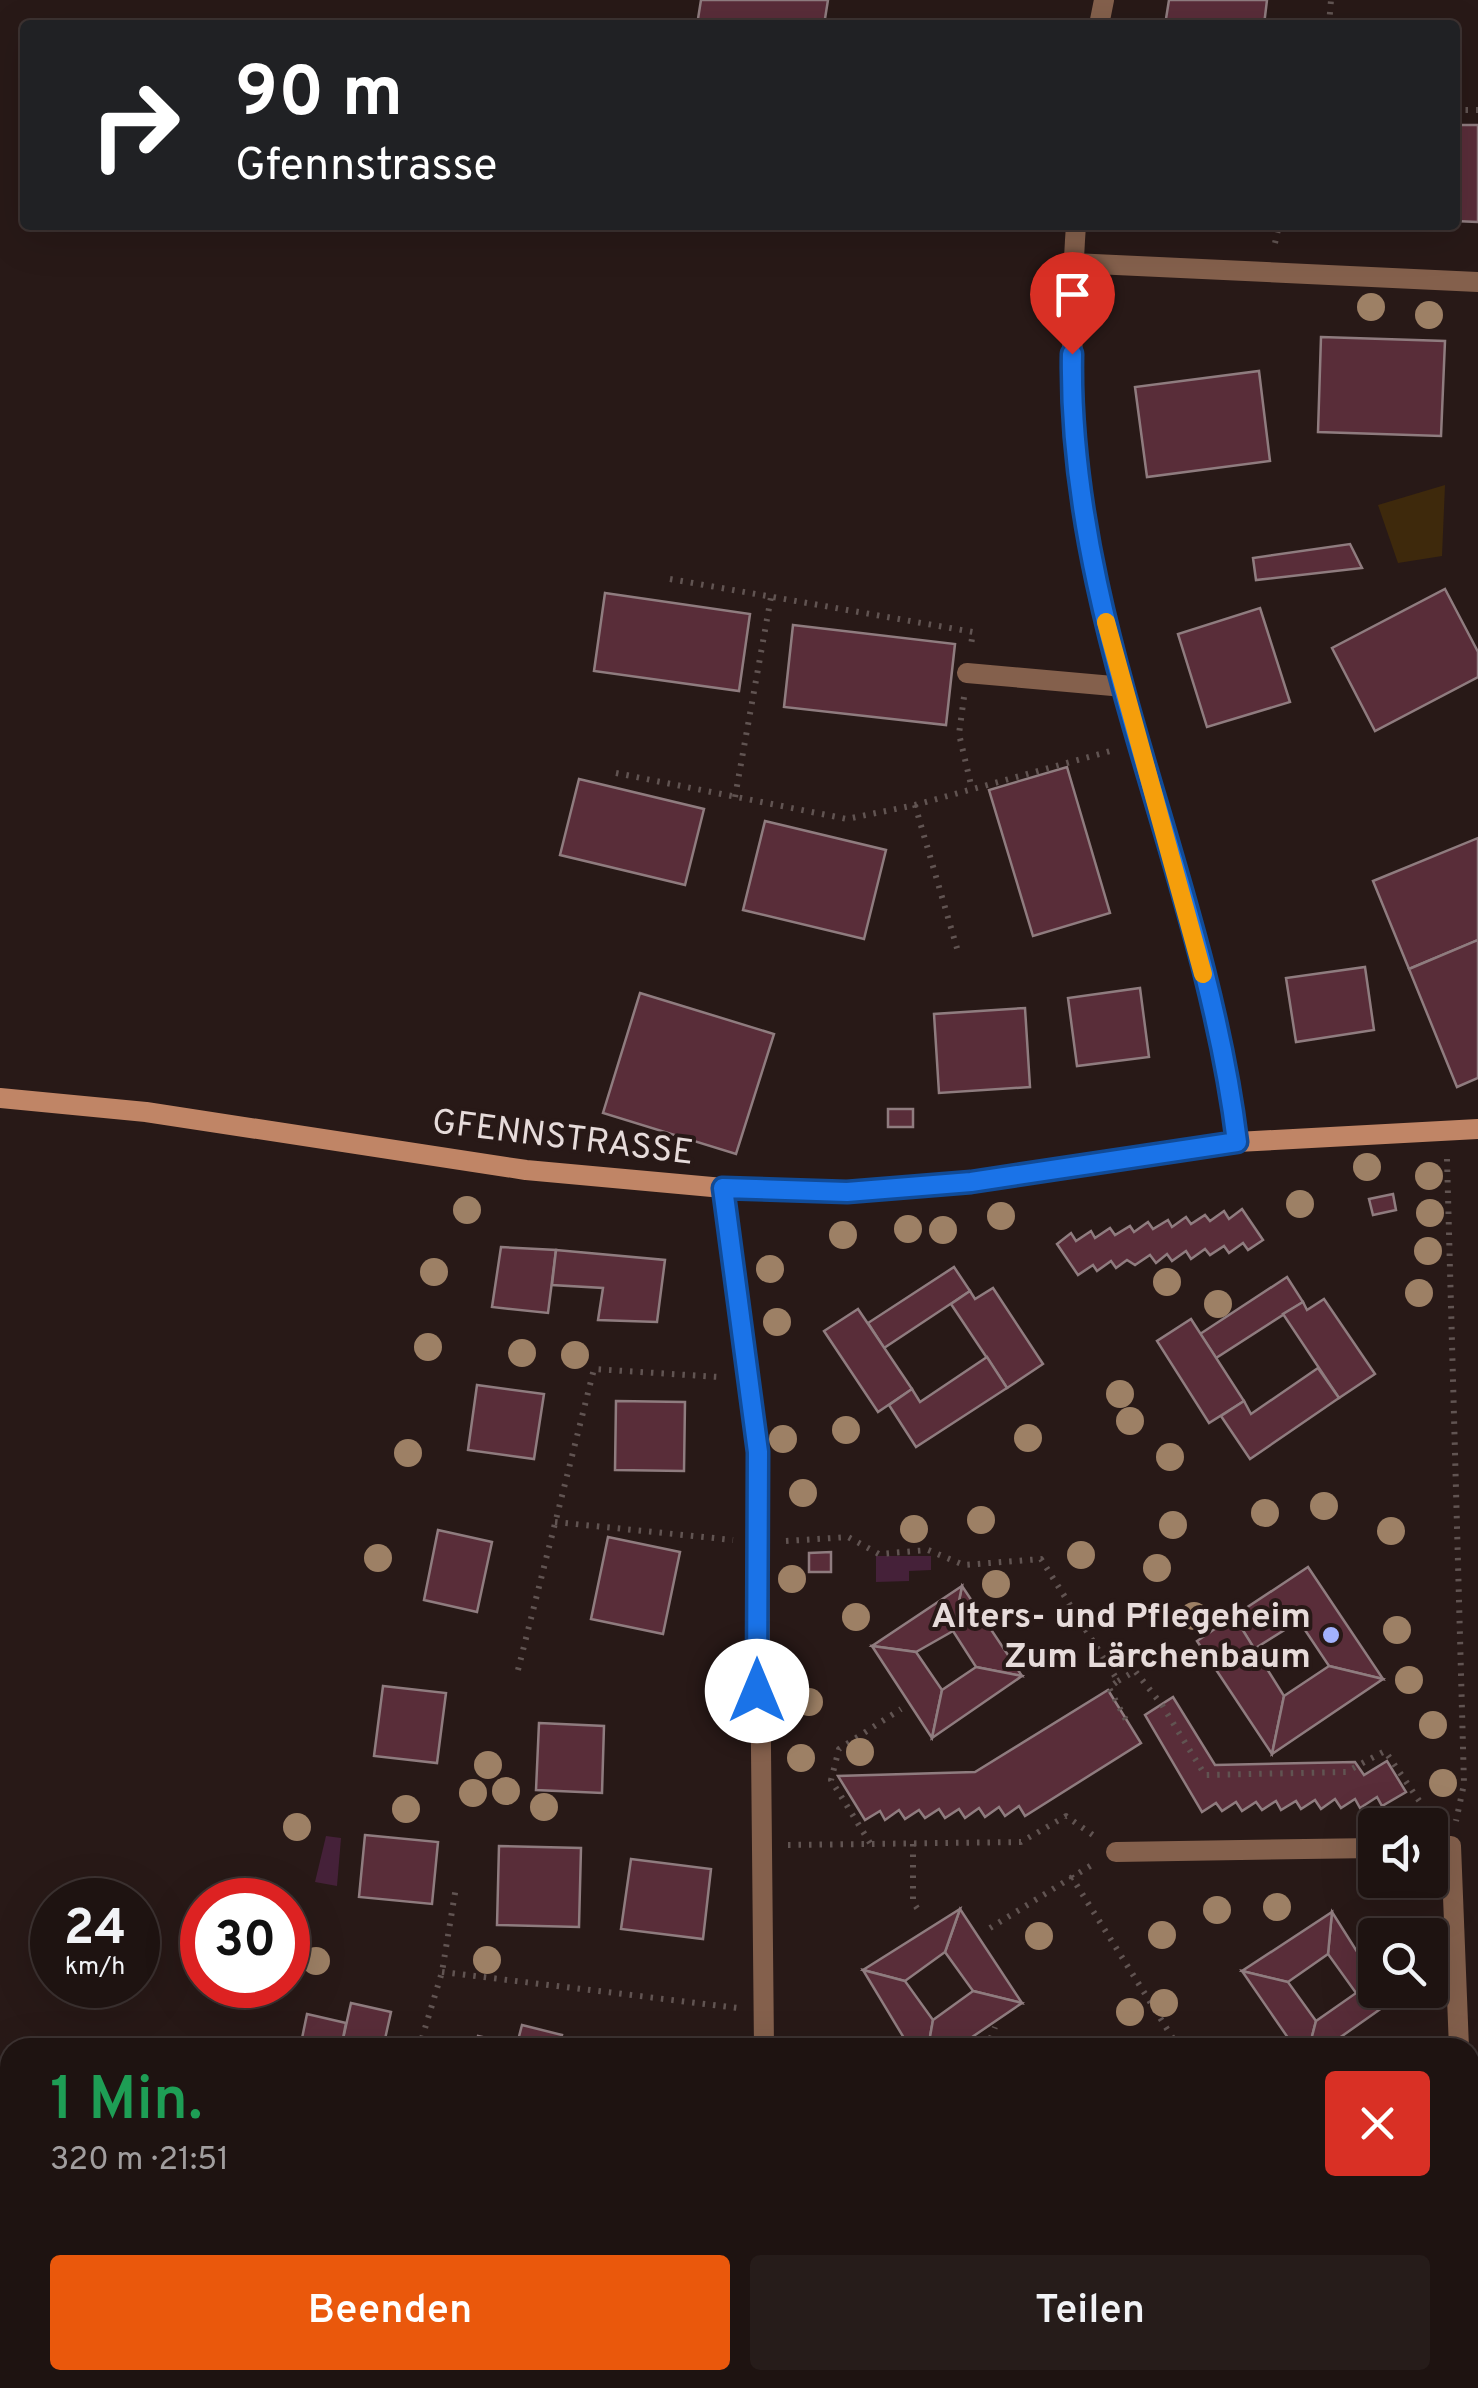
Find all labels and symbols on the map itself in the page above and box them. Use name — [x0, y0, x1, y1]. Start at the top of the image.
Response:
pin — [1030, 252, 1115, 355]
street label: GFENNSTRASSE — [430, 1101, 696, 1177]
place label: Alters- und Pflegeheim Zum Lärchenbaum — [931, 1596, 1311, 1680]
marker: Alters- und Pflegeheim Zum Lärchenbaum — [1320, 1624, 1342, 1646]
position arrow — [705, 1639, 809, 1743]
speed limit sign: 30 — [180, 1878, 310, 2008]

